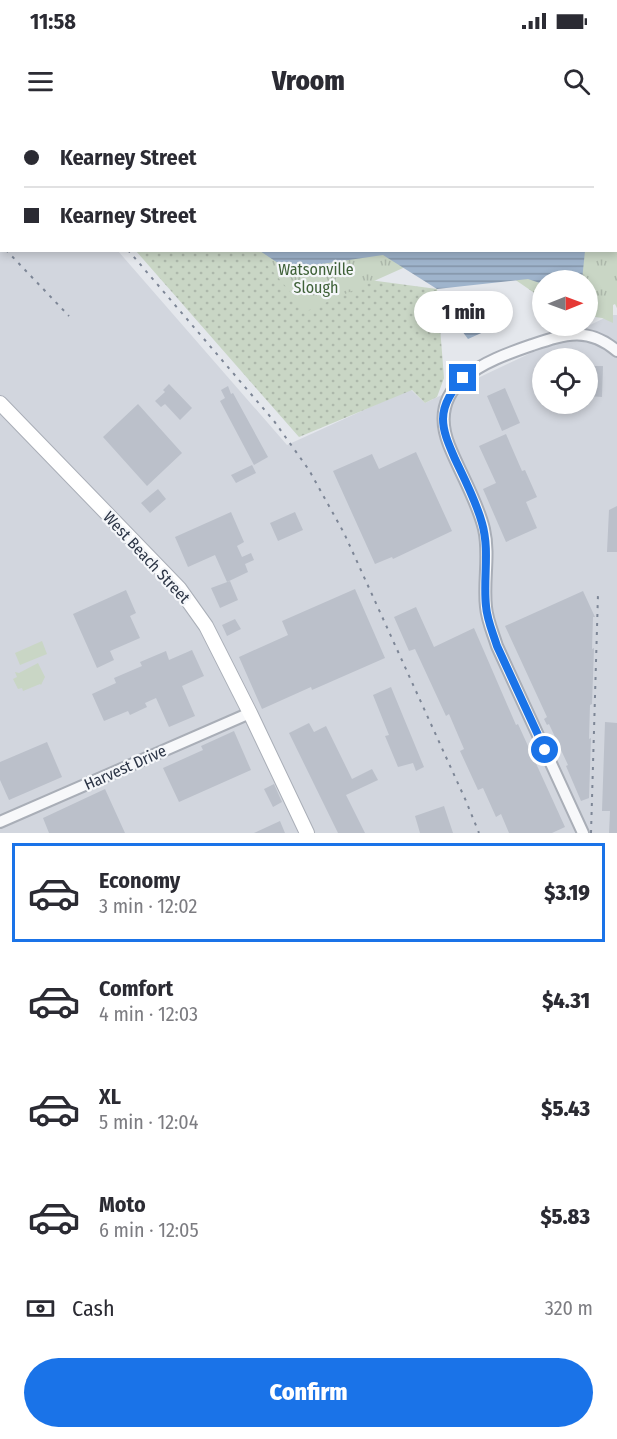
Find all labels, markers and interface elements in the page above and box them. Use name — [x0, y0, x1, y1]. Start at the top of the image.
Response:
text: 11:58 — [30, 8, 76, 35]
icon: menu — [24, 65, 57, 98]
text: Vroom — [272, 65, 345, 97]
icon: search — [560, 65, 593, 98]
text: Kearney Street — [60, 144, 197, 171]
text: Kearney Street — [60, 202, 197, 229]
park label: Watsonville Slough — [278, 260, 354, 297]
north arrow — [532, 270, 598, 336]
map controls — [532, 270, 598, 414]
callout: 1 min — [414, 291, 512, 333]
text: 1 min — [442, 300, 485, 324]
button: locate — [532, 348, 598, 414]
route end — [449, 364, 476, 391]
street label: West Beach Street — [99, 508, 194, 608]
route start — [531, 736, 558, 763]
street label: Harvest Drive — [81, 741, 169, 794]
icon: car — [27, 866, 81, 920]
text: Economy — [99, 867, 180, 894]
text: $3.19 — [544, 879, 590, 906]
text: 3 min · 12:02 — [99, 894, 197, 918]
icon: car — [27, 974, 81, 1028]
text: Comfort — [99, 975, 173, 1002]
text: $4.31 — [542, 987, 590, 1014]
text: 4 min · 12:03 — [99, 1002, 198, 1026]
icon: car — [27, 1082, 81, 1136]
text: XL — [99, 1083, 121, 1110]
text: $5.43 — [541, 1095, 590, 1122]
text: 5 min · 12:04 — [99, 1110, 198, 1134]
icon: car — [27, 1190, 81, 1244]
text: Moto — [99, 1191, 146, 1218]
text: $5.83 — [540, 1203, 590, 1230]
text: 6 min · 12:05 — [99, 1218, 199, 1242]
icon: cash — [24, 1292, 57, 1325]
text: Cash — [72, 1295, 115, 1322]
text: 320 m — [545, 1296, 593, 1320]
button: Confirm — [24, 1358, 593, 1427]

